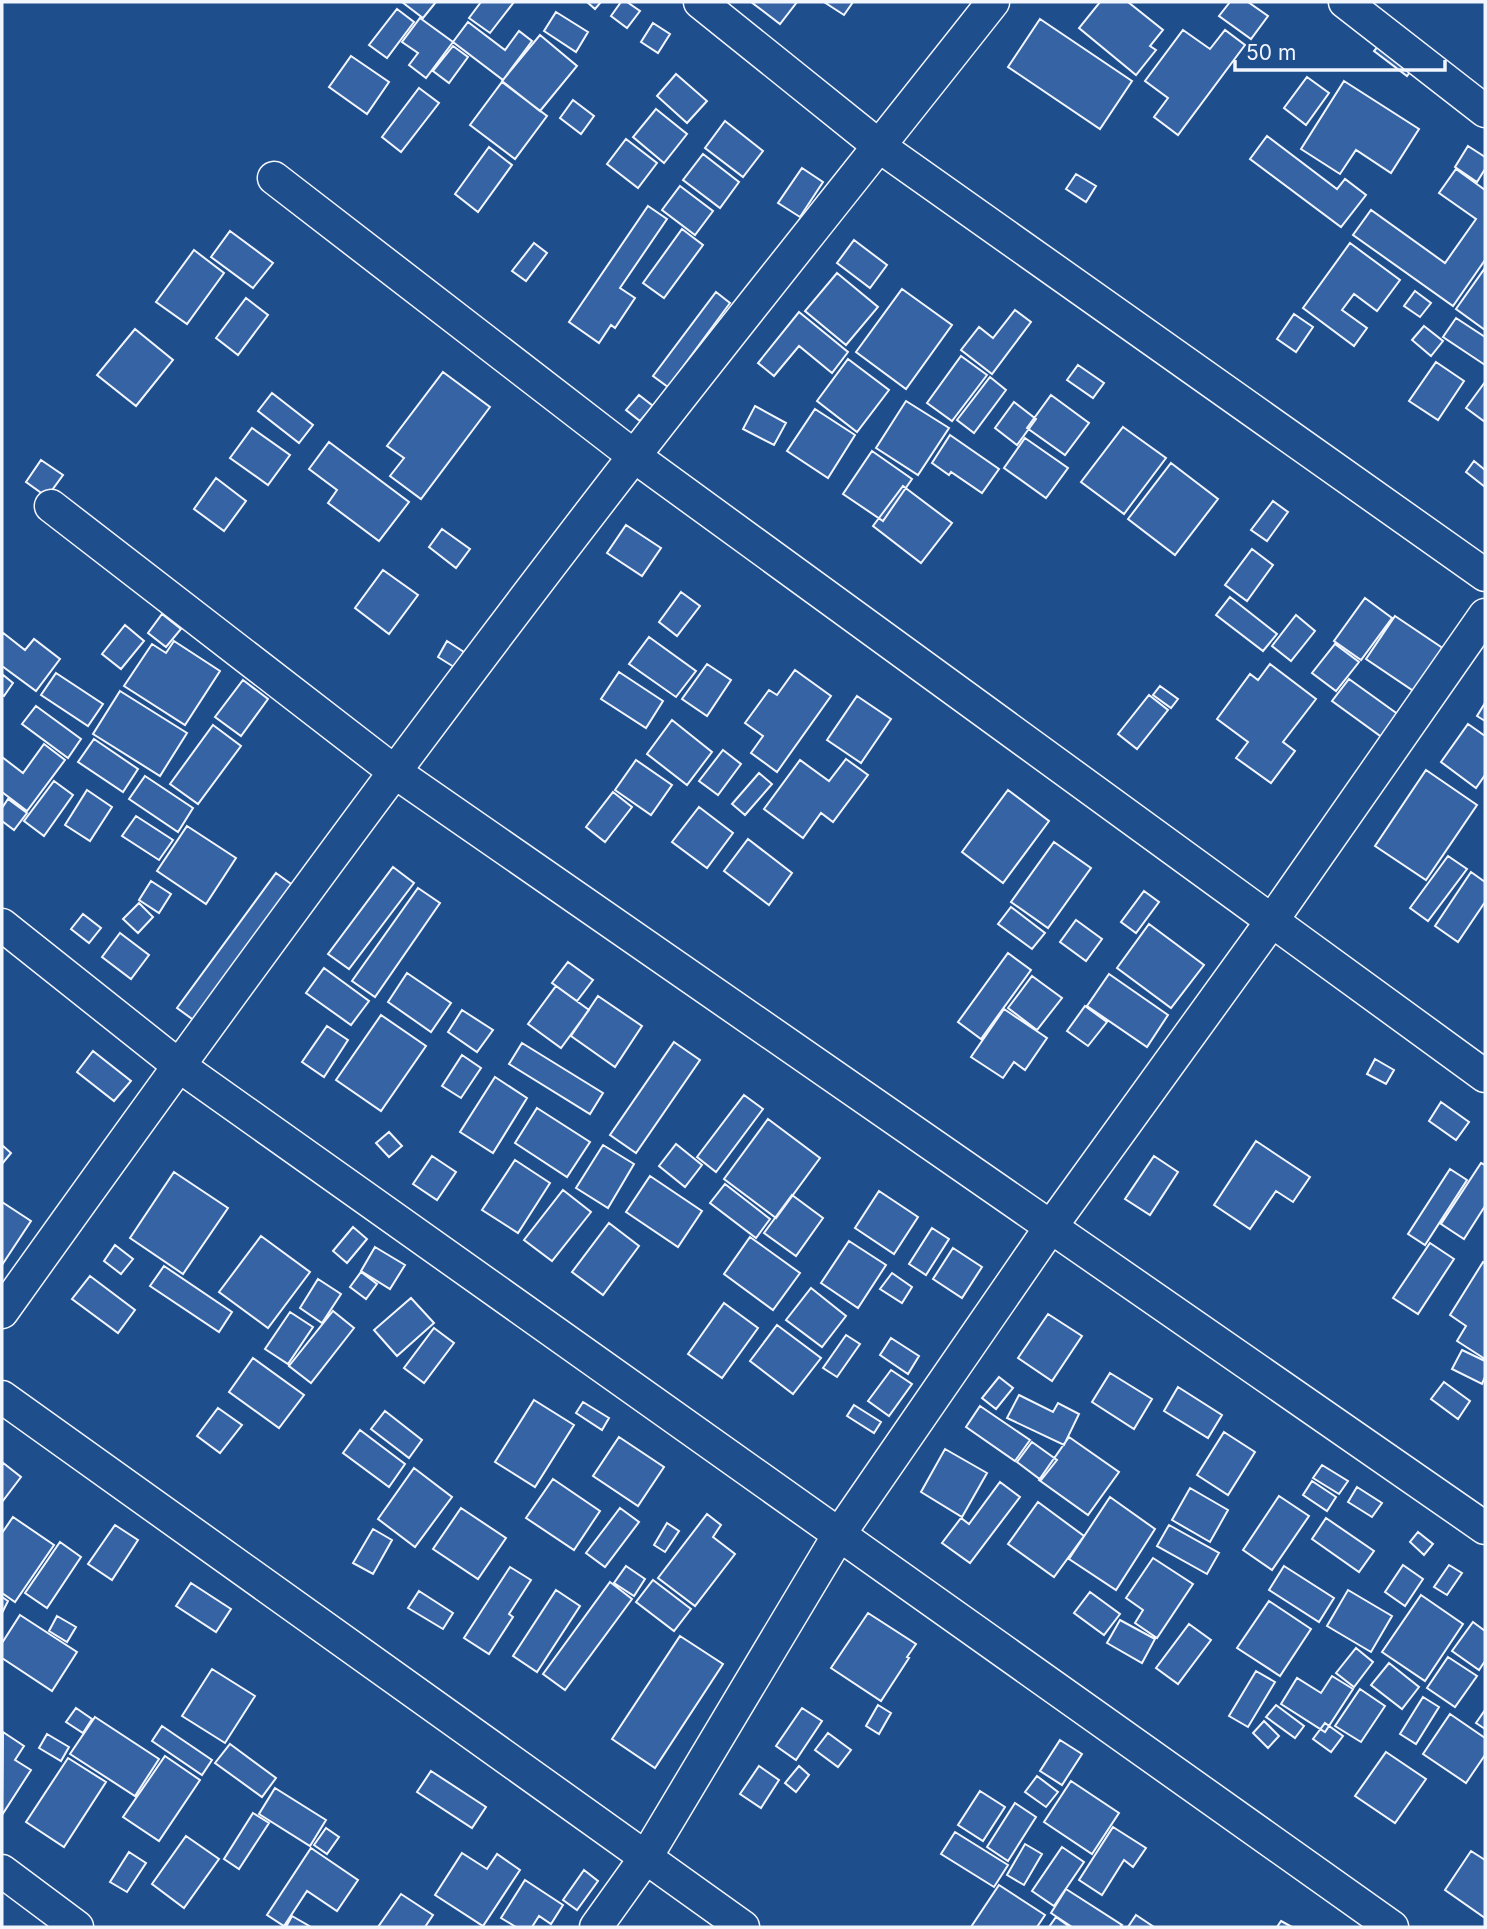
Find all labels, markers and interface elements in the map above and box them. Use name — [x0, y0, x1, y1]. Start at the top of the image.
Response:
scale bar — [1235, 28, 1445, 72]
text: 50 m — [1246, 40, 1296, 65]

